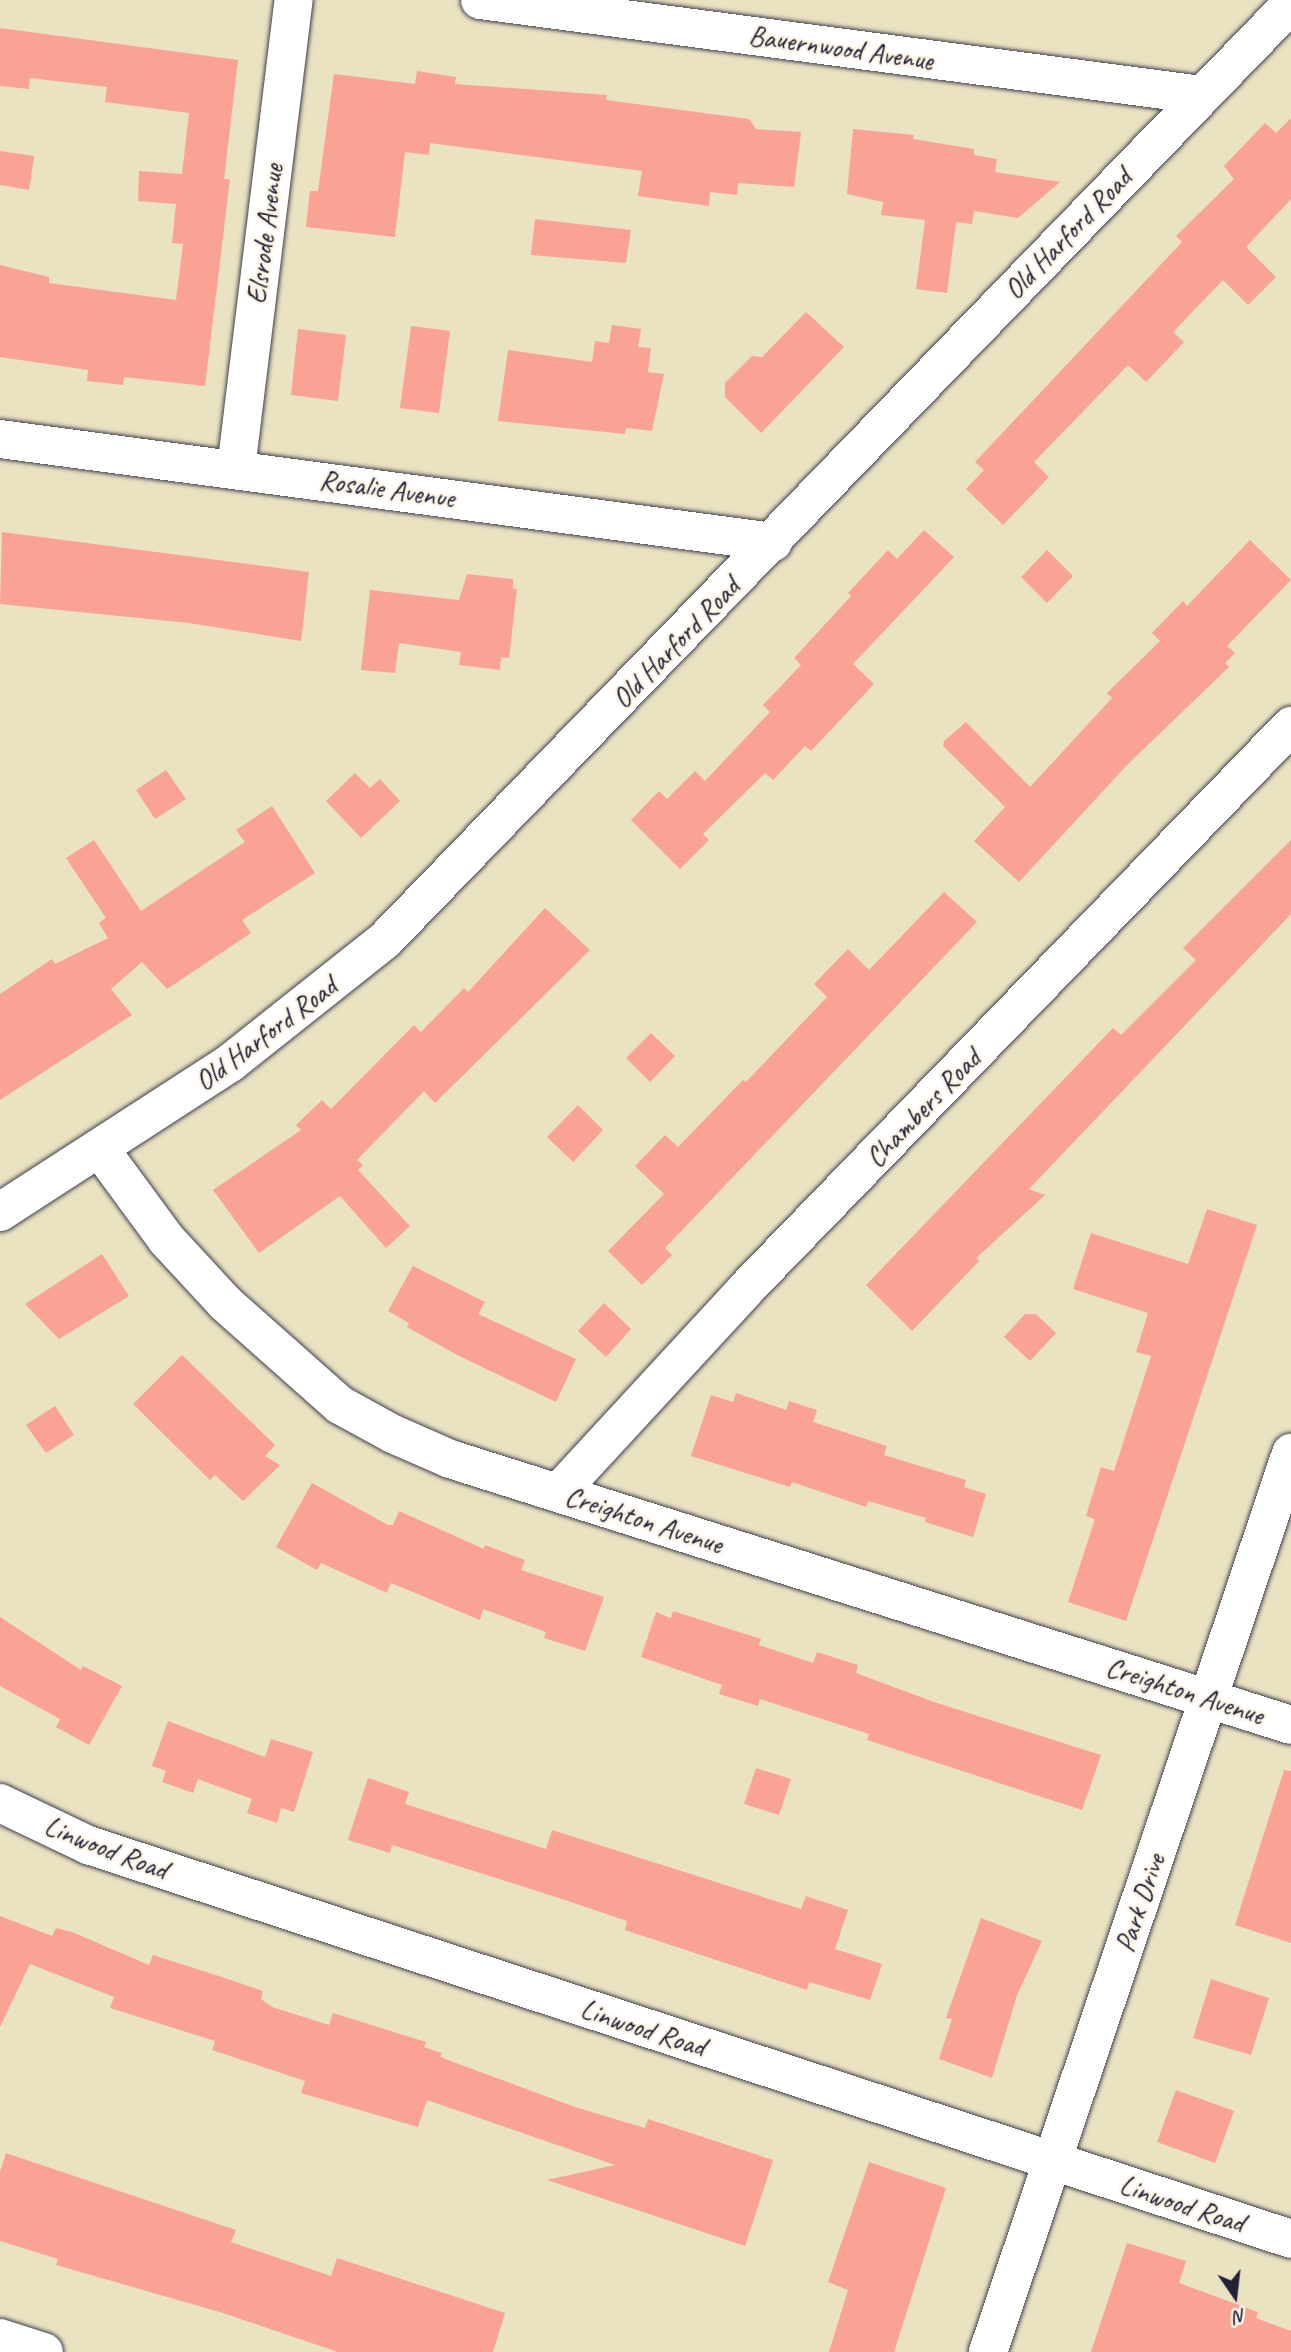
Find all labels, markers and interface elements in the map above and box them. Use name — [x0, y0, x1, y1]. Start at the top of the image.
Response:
street label: Bauernwood Avenue — [747, 18, 935, 78]
street label: Elsrode Avenue — [240, 162, 290, 306]
street label: Old Harford Road — [998, 162, 1138, 306]
street label: Rosalie Avenue — [318, 463, 456, 515]
street label: Old Harford Road — [606, 571, 746, 715]
street label: Old Harford Road — [189, 970, 343, 1098]
street label: Chambers Road — [859, 1042, 987, 1174]
street label: Creighton Avenue — [561, 1479, 727, 1561]
street label: Creighton Avenue — [1102, 1650, 1268, 1732]
street label: Linwood Road — [40, 1809, 172, 1887]
street label: Park Drive — [1108, 1850, 1172, 1956]
street label: Linwood Road — [576, 1992, 710, 2064]
street label: Linwood Road — [1115, 2168, 1249, 2240]
north arrow — [1200, 2261, 1270, 2331]
text: N — [1231, 2303, 1249, 2329]

